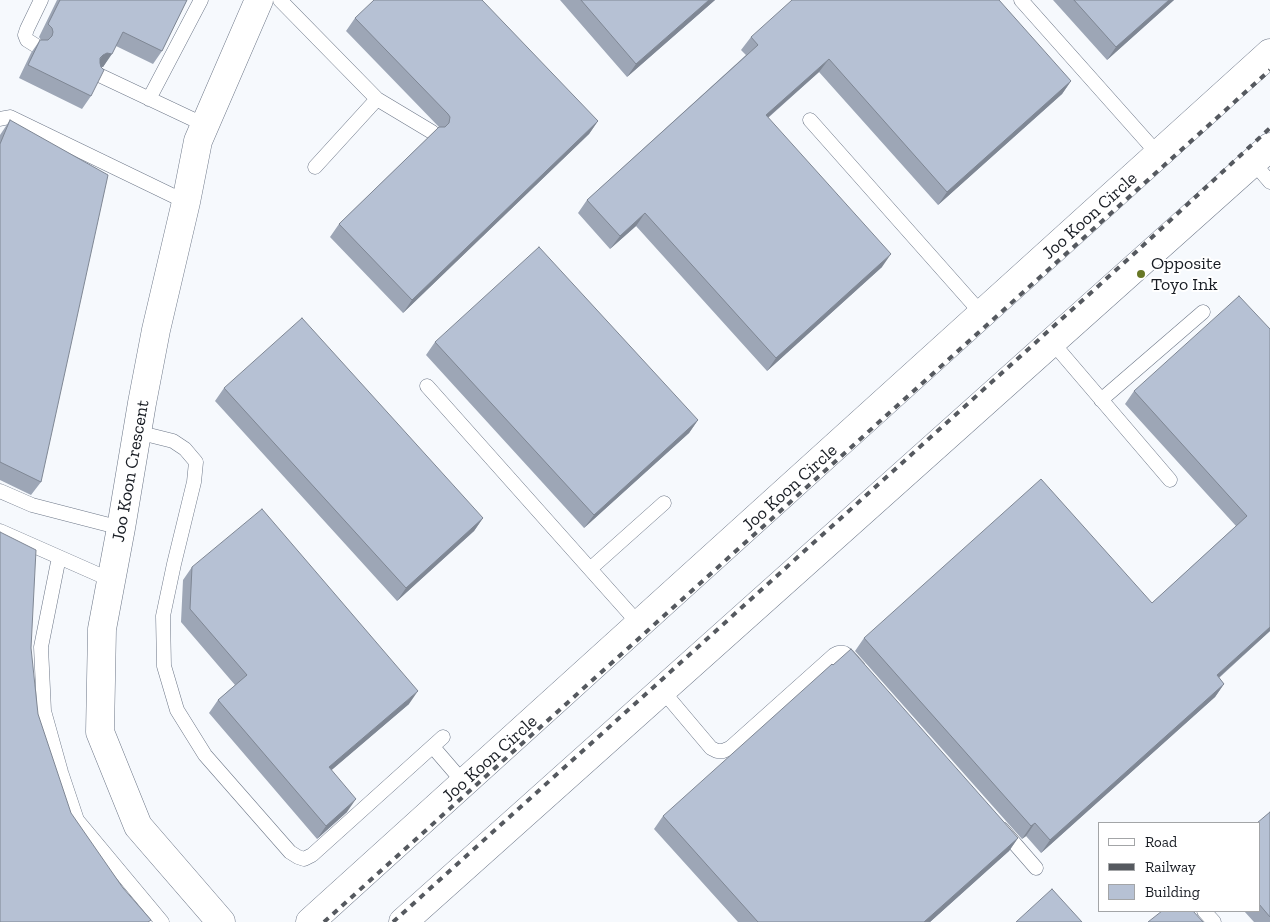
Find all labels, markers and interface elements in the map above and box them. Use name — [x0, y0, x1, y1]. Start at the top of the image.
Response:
street label: Joo Koon Circle — [1038, 168, 1142, 264]
place label: Opposite Toyo Ink — [1151, 253, 1221, 296]
marker: Opposite Toyo Ink — [1135, 268, 1147, 280]
street label: Joo Koon Crescent — [108, 398, 154, 544]
street label: Joo Koon Circle — [738, 440, 842, 536]
street label: Joo Koon Circle — [438, 711, 542, 807]
legend — [1098, 822, 1260, 912]
text: Road — [1145, 833, 1177, 851]
text: Railway — [1145, 858, 1196, 876]
text: Building — [1145, 883, 1200, 901]

